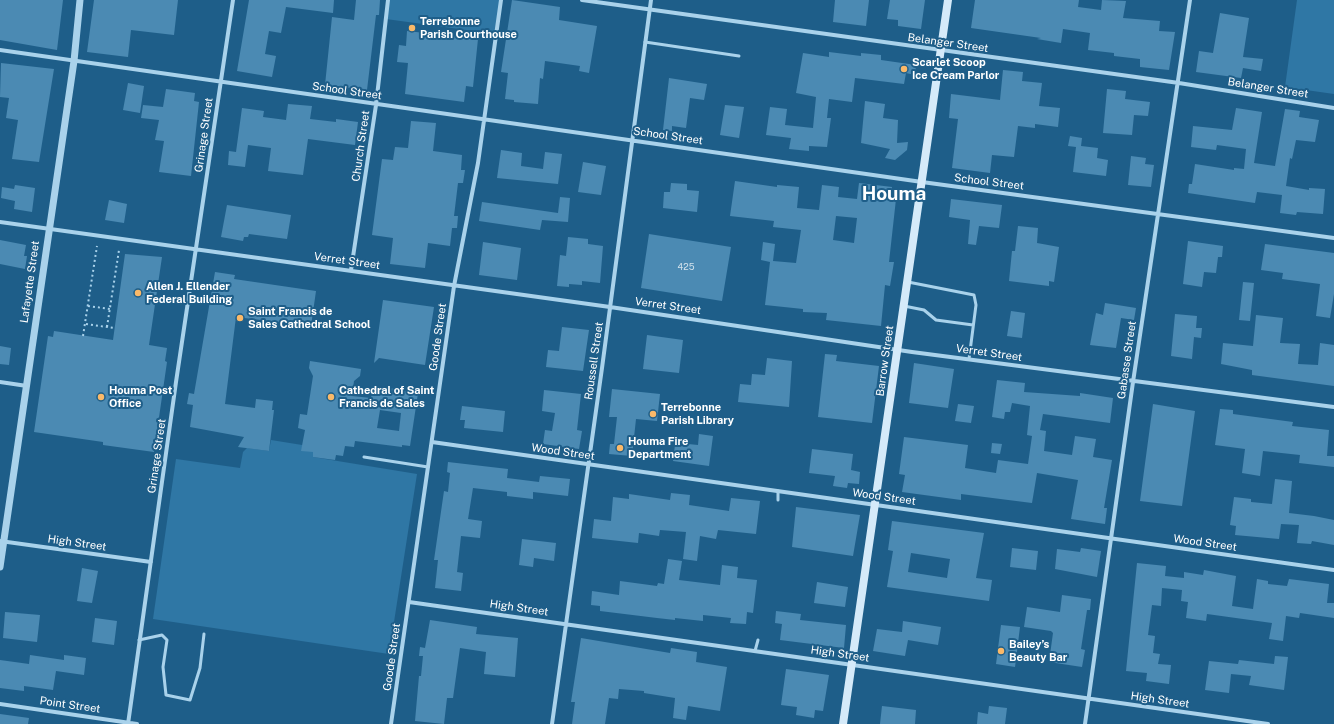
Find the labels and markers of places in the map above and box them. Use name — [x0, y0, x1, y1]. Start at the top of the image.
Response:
place label: Terrebonne Parish Courthouse — [420, 15, 517, 41]
marker: Terrebonne Parish Courthouse — [407, 23, 417, 33]
place label: Scarlet Scoop Ice Cream Parlor — [912, 56, 999, 82]
marker: Scarlet Scoop Ice Cream Parlor — [899, 64, 909, 74]
place label: Allen J. Ellender Federal Building — [146, 280, 232, 306]
marker: Allen J. Ellender Federal Building — [133, 288, 143, 298]
place label: Saint Francis de Sales Cathedral School — [248, 305, 371, 331]
marker: Saint Francis de Sales Cathedral School — [235, 313, 245, 323]
place label: Houma Post Office — [109, 384, 172, 410]
place label: Cathedral of Saint Francis de Sales — [339, 384, 434, 410]
marker: Houma Post Office — [96, 392, 106, 402]
marker: Cathedral of Saint Francis de Sales — [326, 392, 336, 402]
place label: Terrebonne Parish Library — [661, 401, 734, 427]
marker: Terrebonne Parish Library — [648, 409, 658, 419]
place label: Houma Fire Department — [628, 435, 691, 461]
marker: Houma Fire Department — [615, 443, 625, 453]
place label: Bailey’s Beauty Bar — [1009, 638, 1067, 664]
marker: Bailey’s Beauty Bar — [996, 646, 1006, 656]

